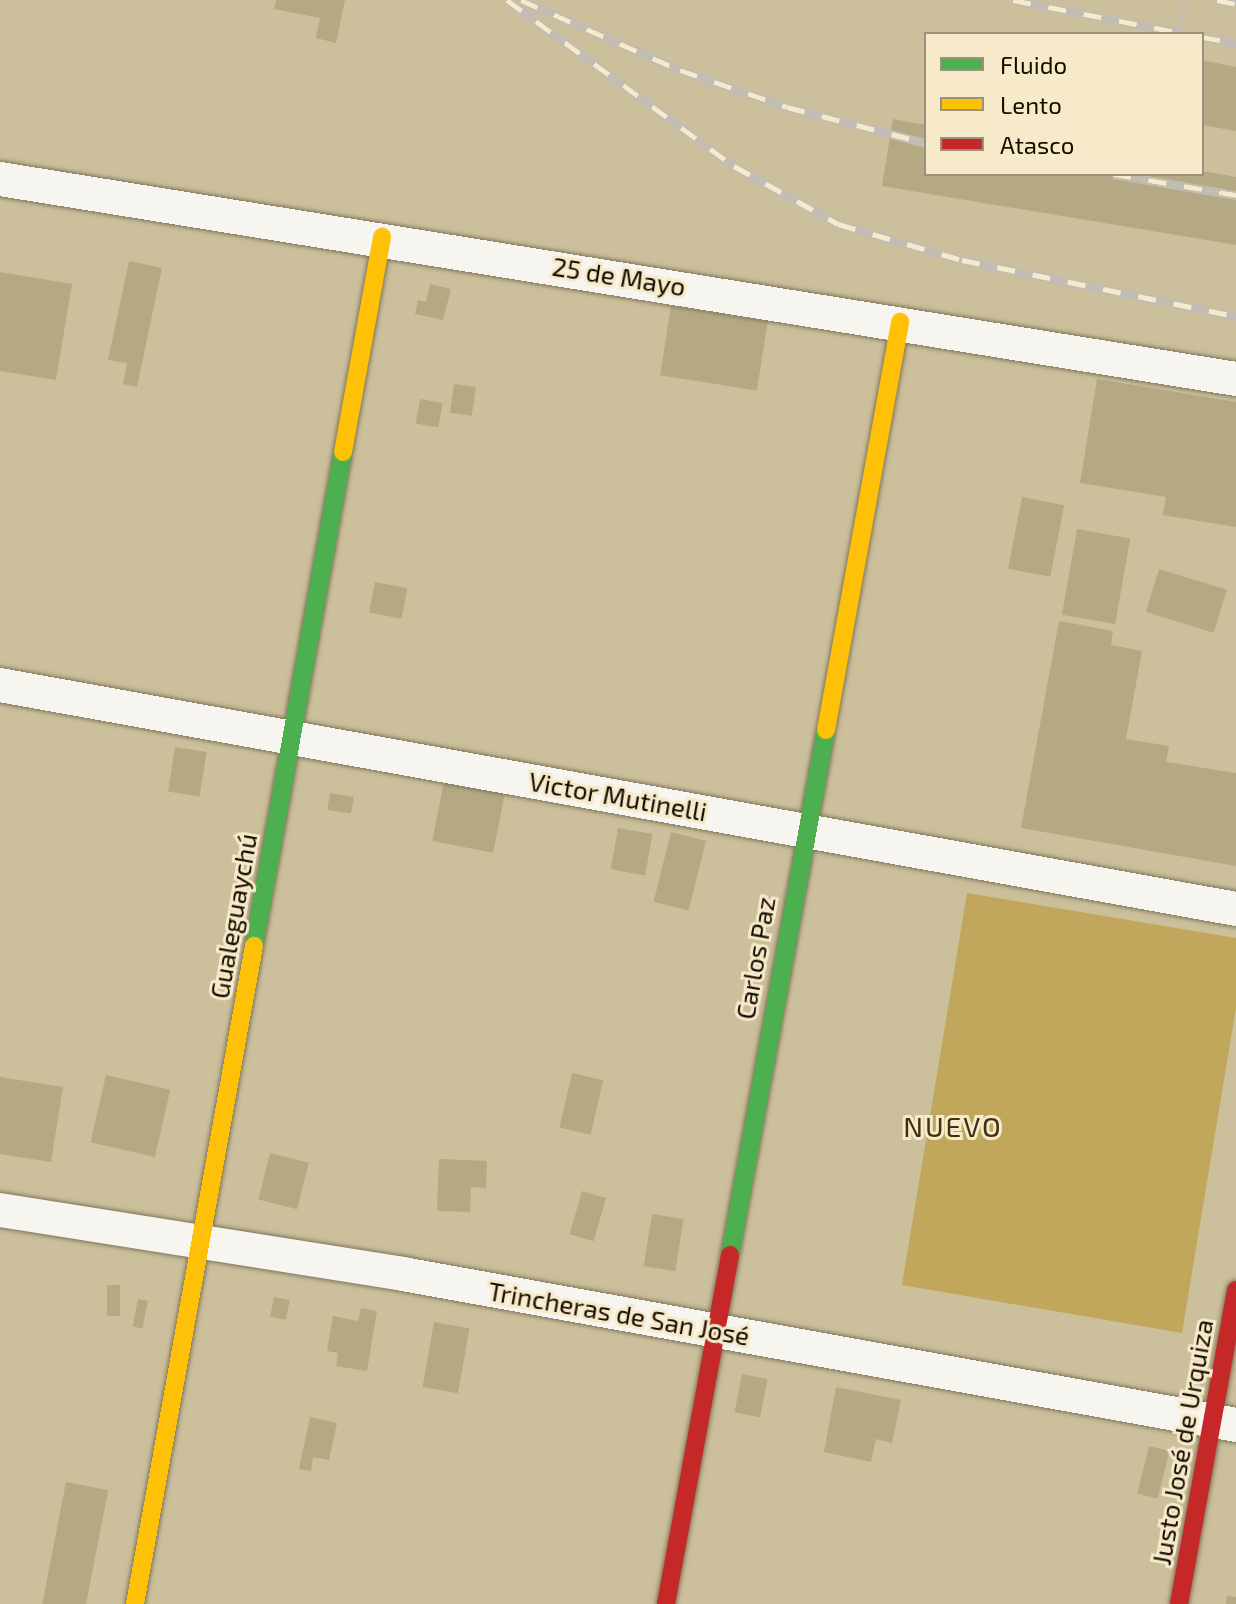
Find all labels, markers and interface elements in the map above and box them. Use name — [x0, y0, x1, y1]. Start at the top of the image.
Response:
legend — [924, 32, 1204, 176]
text: Fluido — [1000, 50, 1067, 79]
text: Lento — [1000, 90, 1062, 119]
text: Atasco — [1000, 130, 1074, 159]
street label: 25 de Mayo — [550, 250, 688, 302]
street label: Victor Mutinelli — [526, 765, 710, 827]
street label: Gualeguaychú — [203, 831, 263, 1001]
street label: Carlos Paz — [729, 894, 781, 1022]
district label: NUEVO — [903, 1109, 1003, 1143]
street label: Trincheras de San José — [486, 1275, 752, 1351]
street label: Justo José de Urquiza — [1145, 1316, 1219, 1568]

